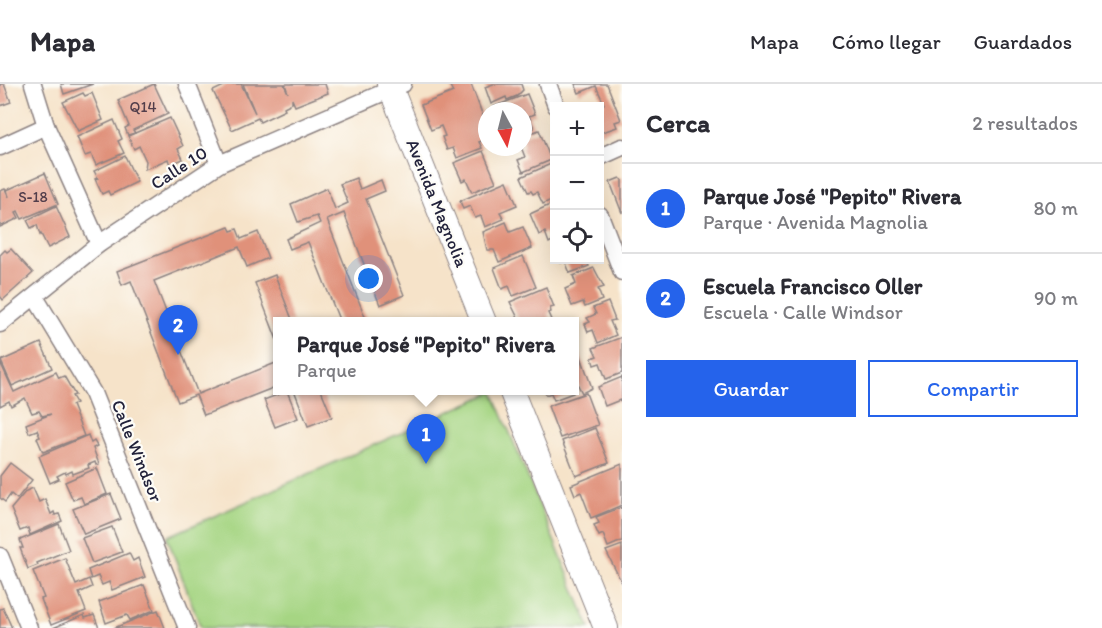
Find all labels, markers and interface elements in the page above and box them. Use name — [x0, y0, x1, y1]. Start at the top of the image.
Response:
text: Mapa — [30, 24, 95, 58]
text: Mapa — [750, 29, 799, 54]
text: Cómo llegar — [832, 29, 941, 54]
text: Guardados — [974, 29, 1072, 54]
house number: Q14 — [130, 98, 156, 116]
north arrow — [478, 102, 532, 156]
map controls — [550, 102, 604, 264]
button: + — [550, 102, 604, 156]
text: Cerca — [646, 107, 710, 139]
text: 2 resultados — [972, 111, 1078, 135]
street label: Avenida Magnolia — [401, 136, 473, 271]
street label: Calle 10 — [147, 142, 211, 194]
button: − — [550, 156, 604, 210]
text: Parque José "Pepito" Rivera — [703, 183, 961, 210]
house number: S-18 — [18, 188, 48, 206]
text: 1 — [661, 196, 670, 220]
text: 80 m — [1033, 196, 1078, 220]
button: locate — [550, 210, 604, 264]
text: Parque · Avenida Magnolia — [703, 210, 928, 234]
your location — [354, 264, 383, 293]
text: Escuela Francisco Oller — [703, 273, 922, 300]
text: 2 — [660, 286, 671, 310]
text: 90 m — [1034, 286, 1078, 310]
text: Escuela · Calle Windsor — [703, 300, 903, 324]
pin: 2 — [158, 306, 198, 355]
popup — [273, 317, 579, 395]
text: Parque José "Pepito" Rivera — [297, 331, 555, 358]
text: Parque — [297, 358, 357, 382]
button: Guardar — [646, 360, 856, 417]
button: Compartir — [868, 360, 1078, 417]
street label: Calle Windsor — [107, 397, 168, 506]
pin: 1 — [406, 414, 446, 464]

